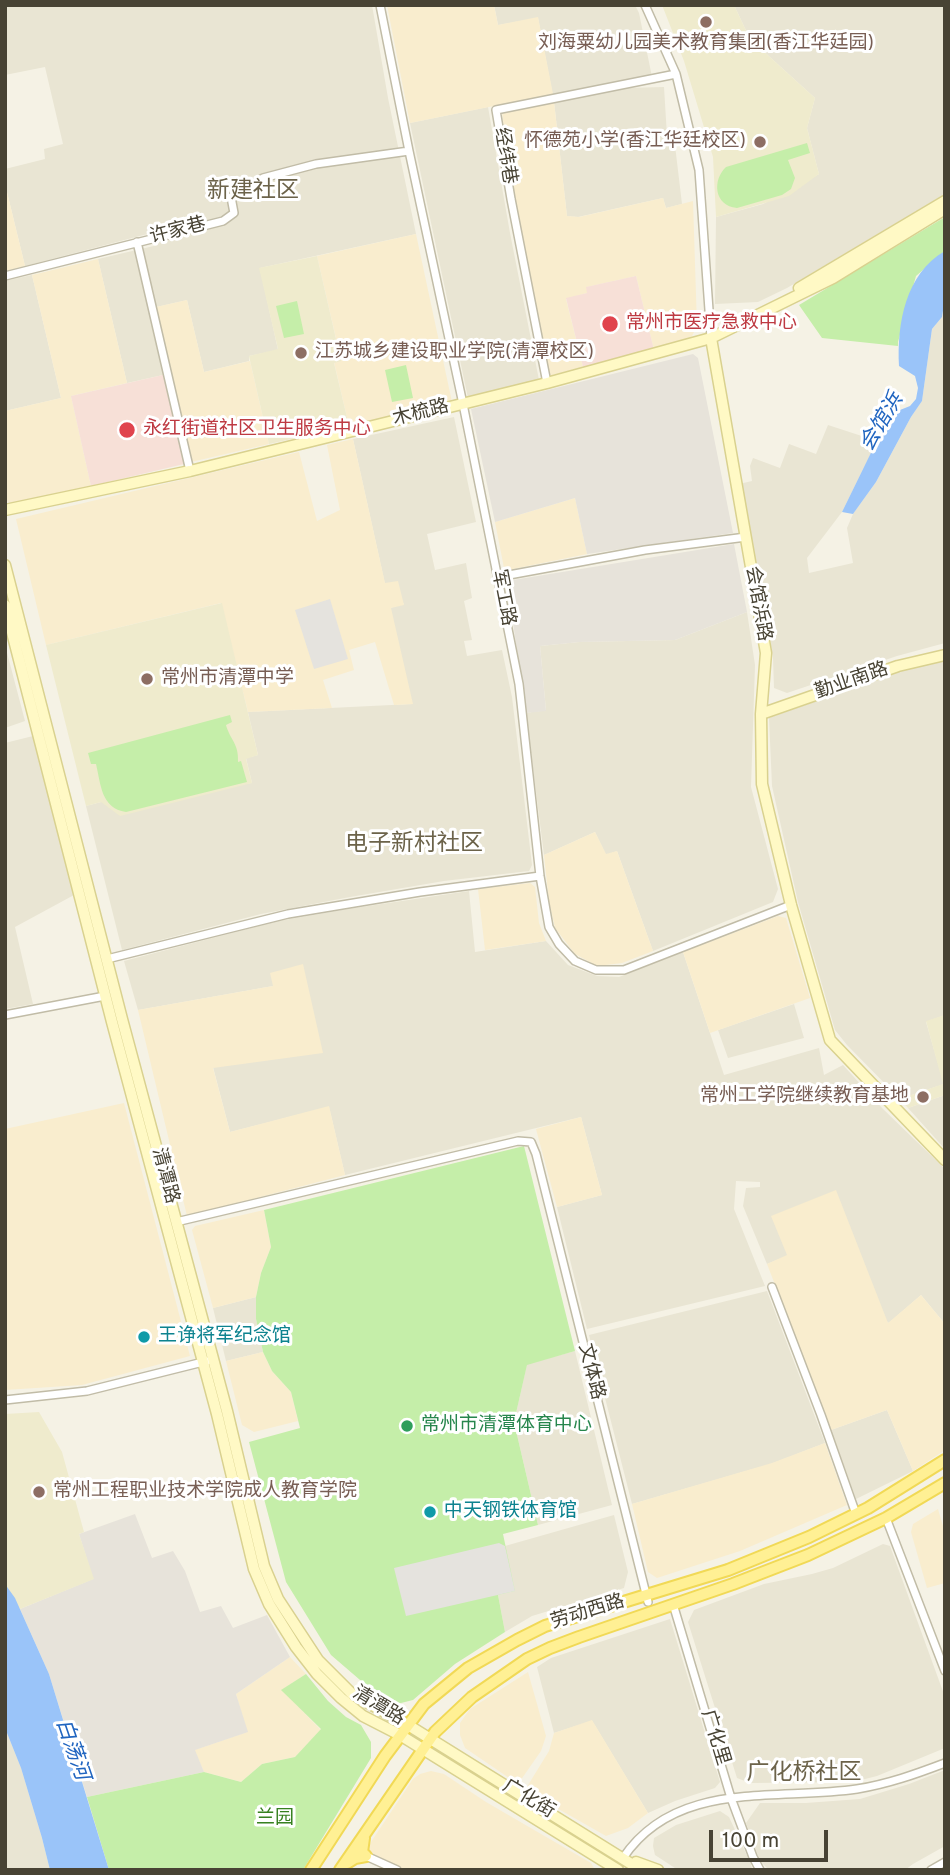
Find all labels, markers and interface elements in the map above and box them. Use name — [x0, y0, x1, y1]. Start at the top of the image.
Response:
marker: 刘海粟幼儿园美术教育集团(香江华廷园) — [698, 14, 714, 30]
place label: 刘海粟幼儿园美术教育集团(香江华廷园) — [538, 33, 874, 55]
street label: 经纬巷 — [488, 126, 520, 186]
place label: 怀德苑小学(香江华廷校区) — [524, 131, 746, 153]
marker: 怀德苑小学(香江华廷校区) — [752, 134, 768, 150]
district label: 新建社区 — [207, 178, 299, 206]
street label: 许家巷 — [148, 214, 208, 250]
place label: 常州市医疗急救中心 — [626, 313, 797, 335]
marker: 常州市医疗急救中心 — [600, 314, 620, 334]
place label: 江苏城乡建设职业学院(清潭校区) — [315, 342, 594, 364]
marker: 江苏城乡建设职业学院(清潭校区) — [293, 345, 309, 361]
water label: 会馆浜 — [856, 390, 910, 456]
street label: 木梳路 — [391, 396, 451, 432]
place label: 永红街道社区卫生服务中心 — [143, 419, 371, 441]
marker: 永红街道社区卫生服务中心 — [117, 420, 137, 440]
street label: 会馆浜路 — [739, 565, 775, 643]
street label: 军工路 — [485, 568, 519, 628]
street label: 勤业南路 — [812, 659, 892, 705]
place label: 常州市清潭中学 — [161, 668, 294, 690]
marker: 常州市清潭中学 — [139, 671, 155, 687]
district label: 电子新村社区 — [345, 831, 483, 859]
place label: 常州工学院继续教育基地 — [700, 1086, 909, 1108]
marker: 常州工学院继续教育基地 — [915, 1089, 931, 1105]
street label: 清潭路 — [146, 1146, 182, 1206]
place label: 王诤将军纪念馆 — [158, 1326, 291, 1348]
marker: 王诤将军纪念馆 — [136, 1329, 152, 1345]
street label: 文体路 — [572, 1342, 608, 1402]
place label: 常州市清潭体育中心 — [421, 1415, 592, 1437]
marker: 常州市清潭体育中心 — [399, 1418, 415, 1434]
place label: 常州工程职业技术学院成人教育学院 — [53, 1481, 357, 1503]
marker: 常州工程职业技术学院成人教育学院 — [31, 1484, 47, 1500]
place label: 中天钢铁体育馆 — [444, 1501, 577, 1523]
marker: 中天钢铁体育馆 — [422, 1504, 438, 1520]
street label: 劳动西路 — [548, 1591, 628, 1635]
street label: 清潭路 — [348, 1683, 408, 1731]
street label: 广化里 — [695, 1707, 733, 1769]
water label: 白荡河 — [49, 1716, 93, 1784]
district label: 广化桥社区 — [747, 1760, 861, 1788]
street label: 广化街 — [498, 1776, 558, 1824]
park label: 兰园 — [256, 1808, 294, 1830]
scale bar — [712, 1815, 831, 1859]
text: 100 m — [722, 1828, 779, 1855]

